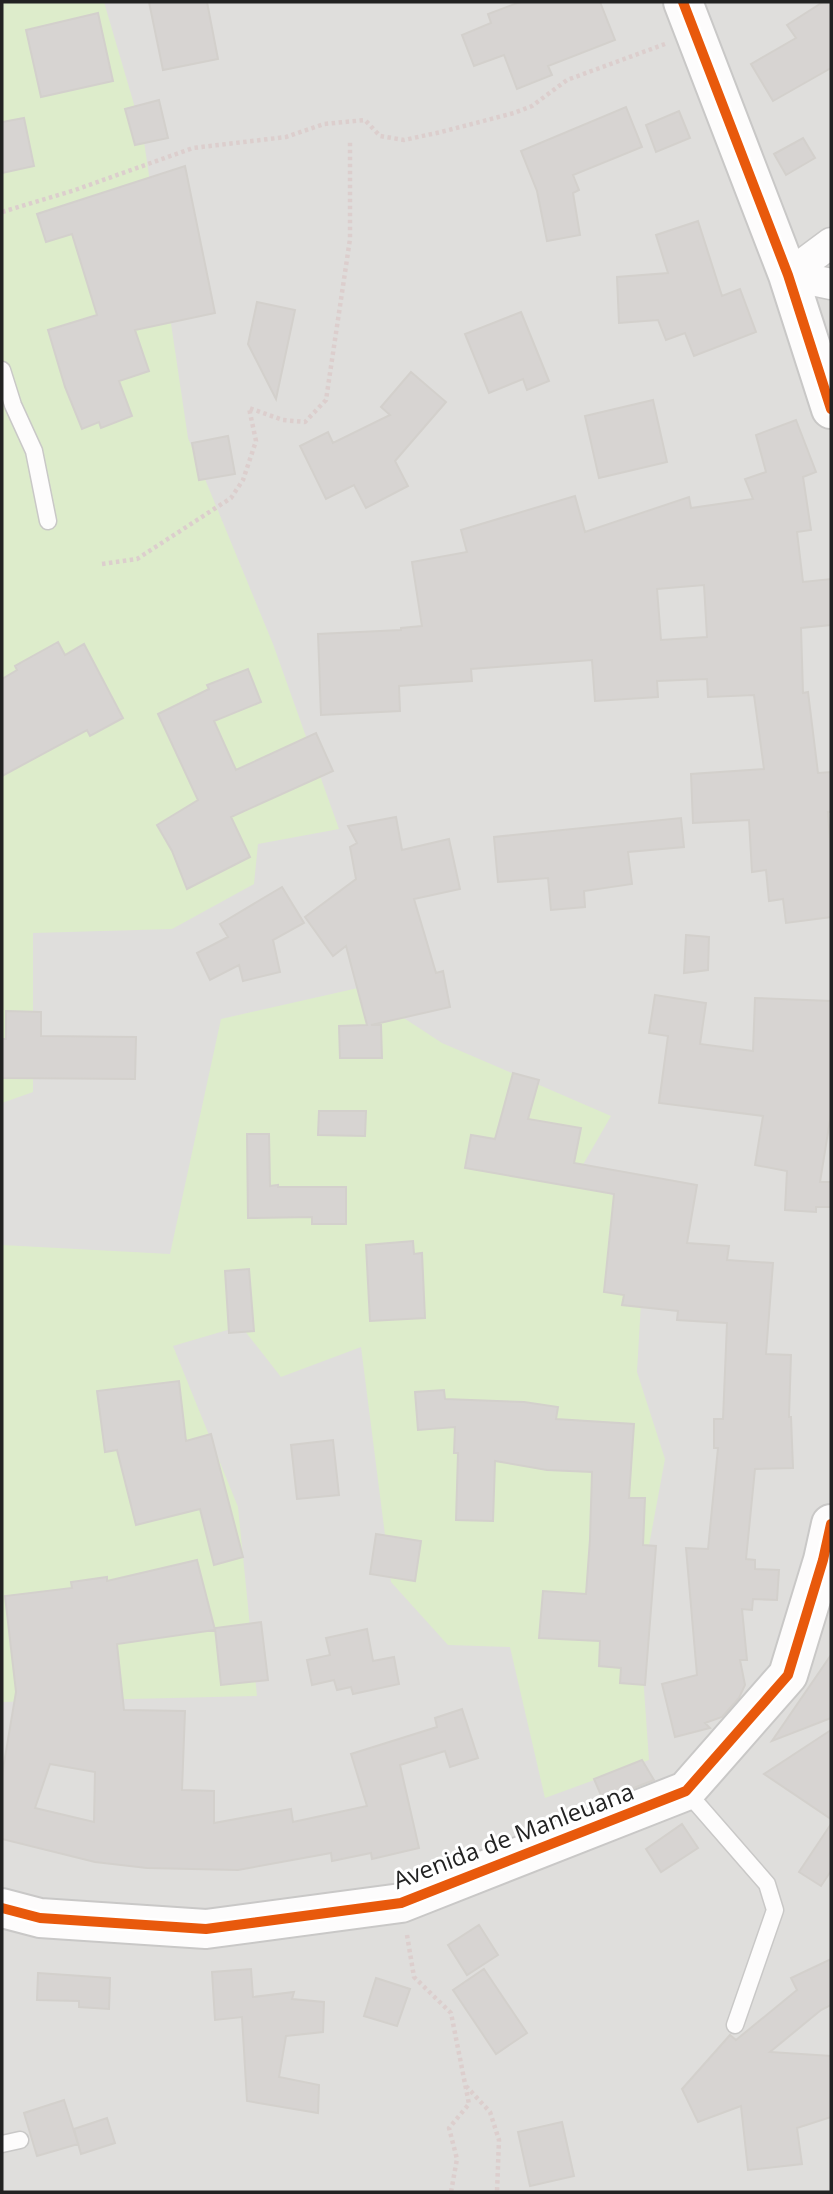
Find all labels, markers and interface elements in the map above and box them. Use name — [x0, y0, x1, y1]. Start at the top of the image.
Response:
street label: Avenida de Manleuana — [388, 1774, 638, 1896]

